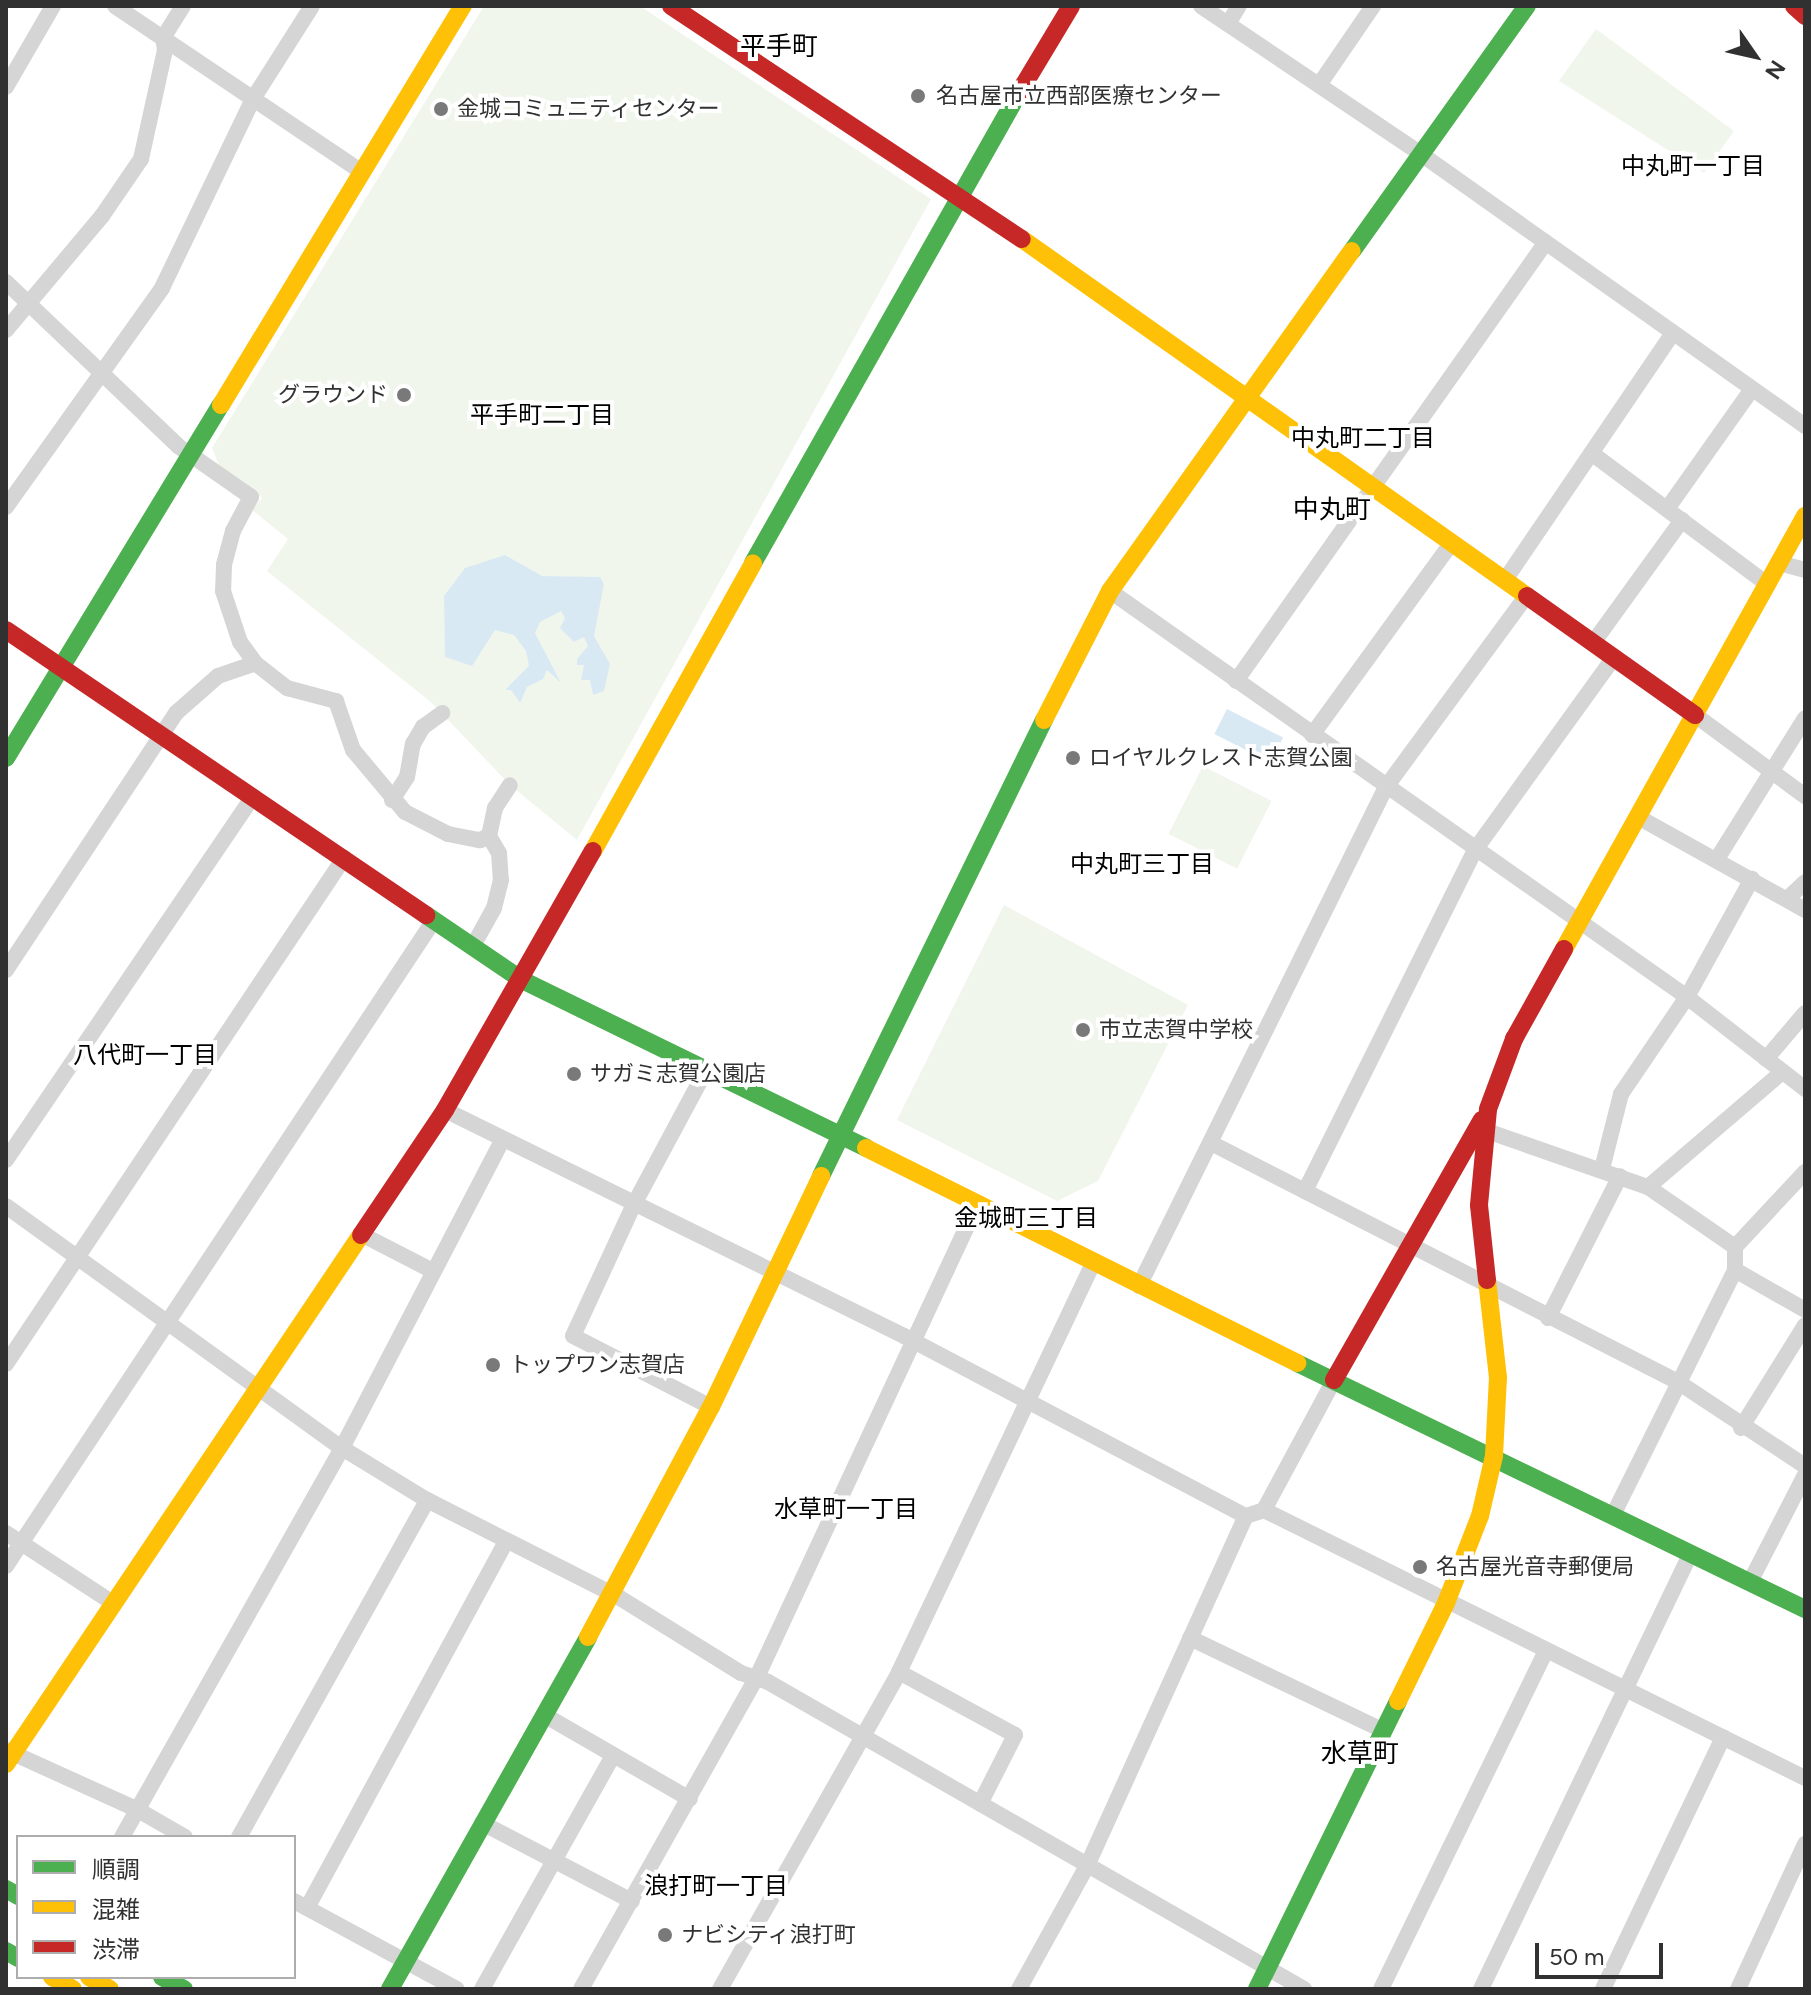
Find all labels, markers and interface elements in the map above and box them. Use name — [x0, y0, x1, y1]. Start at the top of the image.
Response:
north arrow — [1715, 16, 1795, 96]
district label: 平手町 — [740, 31, 818, 63]
text: N — [1759, 55, 1791, 84]
place label: 名古屋市立西部医療センター — [936, 83, 1222, 109]
marker: 名古屋市立西部医療センター — [907, 85, 929, 107]
place label: 金城コミュニティセンター — [457, 96, 721, 122]
marker: 金城コミュニティセンター — [432, 100, 450, 118]
district label: 中丸町一丁目 — [1621, 152, 1765, 180]
place label: グラウンド — [278, 382, 388, 408]
marker: グラウンド — [395, 386, 413, 404]
district label: 平手町二丁目 — [470, 401, 614, 429]
district label: 中丸町二丁目 — [1291, 424, 1435, 452]
district label: 中丸町 — [1293, 494, 1371, 526]
place label: ロイヤルクレスト志賀公園 — [1089, 745, 1353, 771]
marker: ロイヤルクレスト志賀公園 — [1064, 749, 1082, 767]
district label: 中丸町三丁目 — [1070, 850, 1214, 878]
place label: 市立志賀中学校 — [1099, 1017, 1253, 1043]
marker: 市立志賀中学校 — [1074, 1021, 1092, 1039]
district label: 八代町一丁目 — [73, 1041, 217, 1069]
place label: サガミ志賀公園店 — [590, 1061, 766, 1087]
marker: サガミ志賀公園店 — [565, 1065, 583, 1083]
district label: 金城町三丁目 — [954, 1204, 1098, 1232]
place label: トップワン志賀店 — [509, 1352, 685, 1378]
marker: トップワン志賀店 — [484, 1356, 502, 1374]
district label: 水草町一丁目 — [774, 1495, 918, 1523]
place label: 名古屋光音寺郵便局 — [1436, 1554, 1634, 1580]
marker: 名古屋光音寺郵便局 — [1411, 1558, 1429, 1576]
district label: 水草町 — [1321, 1738, 1399, 1770]
legend — [16, 1835, 296, 1979]
text: 順調 — [92, 1855, 140, 1884]
district label: 浪打町一丁目 — [644, 1872, 788, 1900]
text: 混雑 — [92, 1895, 140, 1924]
place label: ナビシティ浪打町 — [681, 1922, 857, 1948]
marker: ナビシティ浪打町 — [656, 1926, 674, 1944]
scale bar — [1539, 1927, 1667, 1977]
text: 渋滞 — [92, 1935, 140, 1964]
text: 50 m — [1549, 1942, 1605, 1971]

